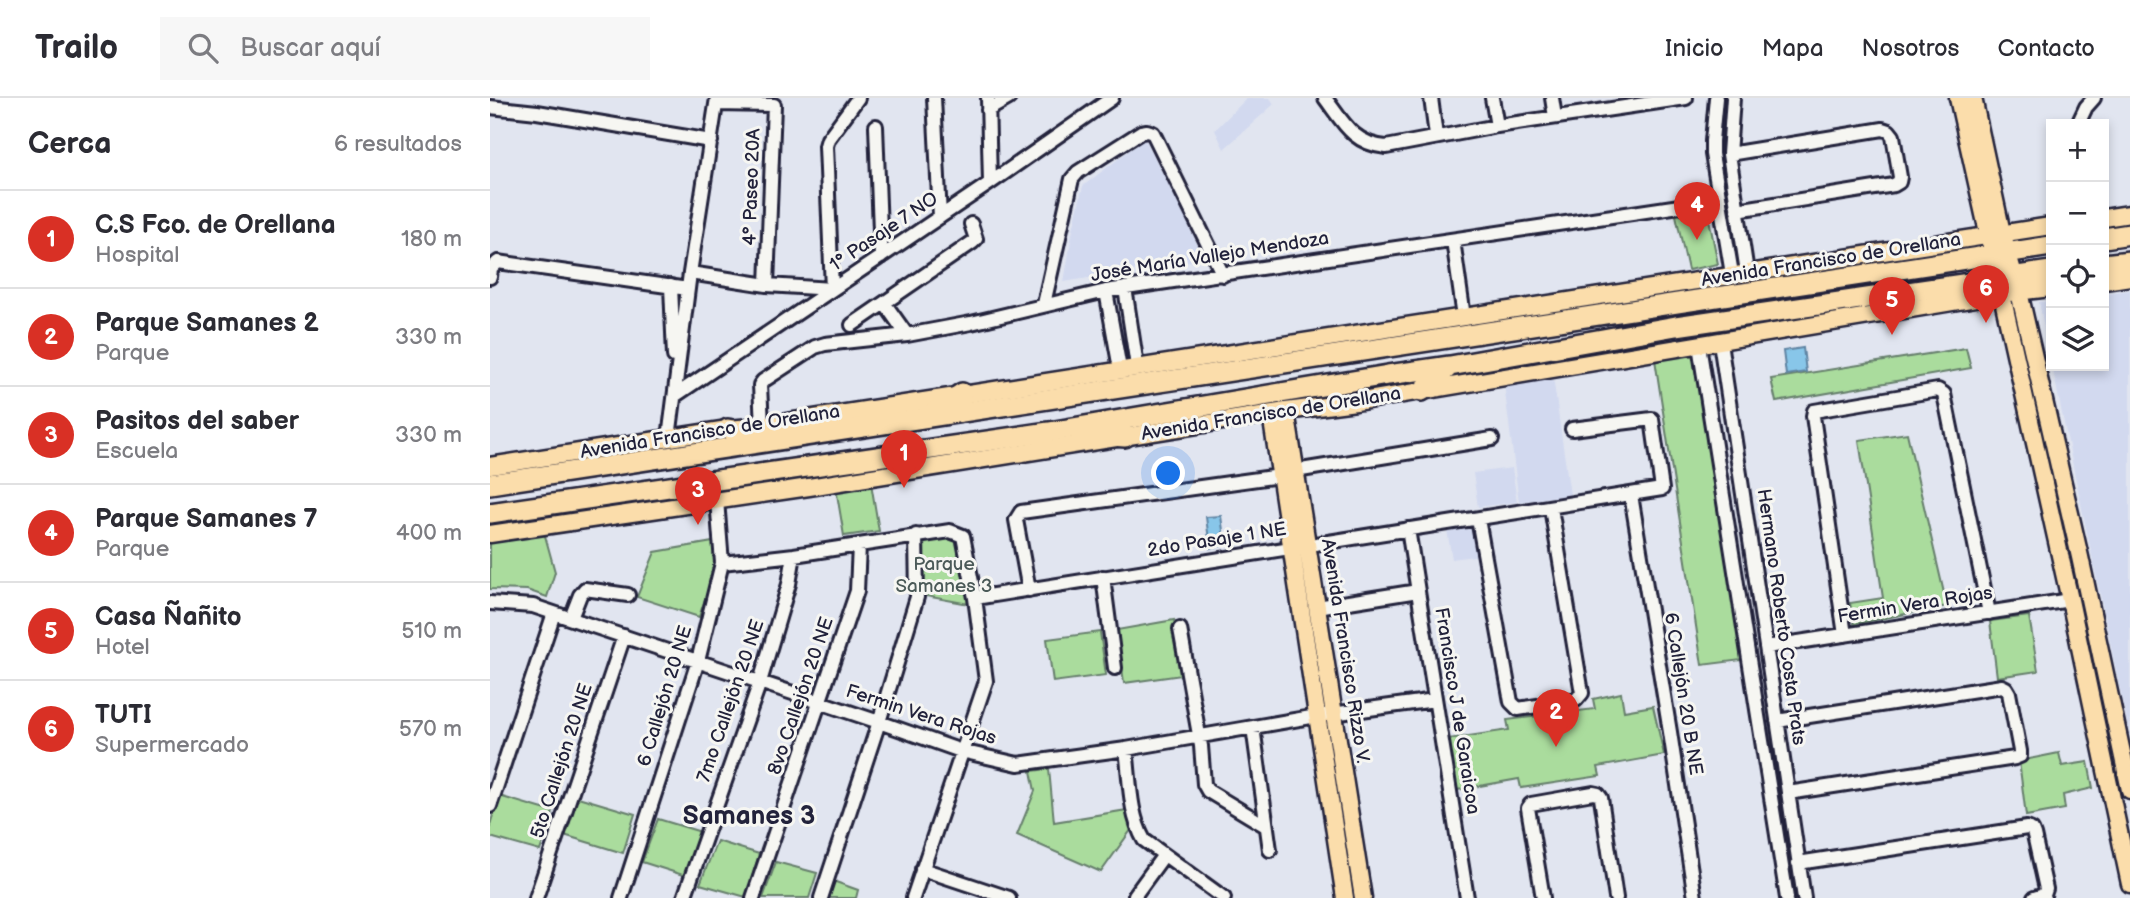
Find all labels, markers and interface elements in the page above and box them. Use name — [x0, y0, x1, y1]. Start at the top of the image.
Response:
search box — [160, 17, 650, 80]
text: Trailo — [35, 28, 118, 68]
icon: search — [184, 29, 222, 67]
text: Buscar aquí — [240, 33, 381, 64]
text: Inicio — [1665, 34, 1724, 63]
text: Mapa — [1762, 34, 1824, 63]
text: Nosotros — [1862, 34, 1959, 63]
text: Contacto — [1997, 34, 2095, 63]
map controls — [2046, 119, 2109, 371]
button: + — [2046, 119, 2109, 182]
text: Cerca — [28, 126, 111, 162]
street label: 4° Paseo 20A — [738, 128, 766, 246]
text: 6 resultados — [334, 130, 462, 158]
pin: 4 — [1674, 182, 1720, 240]
button: − — [2046, 182, 2109, 245]
street label: 1° Pasaje 7 NO — [825, 187, 943, 277]
text: C.S Fco. de Orellana — [95, 210, 336, 241]
text: 1 — [46, 225, 56, 253]
text: 180 m — [401, 225, 462, 253]
street label: José María Vallejo Mendoza — [1089, 227, 1331, 287]
street label: Avenida Francisco de Orellana — [1700, 228, 1962, 292]
text: Hospital — [95, 241, 180, 269]
button: locate — [2046, 245, 2109, 308]
pin: 6 — [1963, 265, 2009, 323]
pin: 5 — [1869, 277, 1915, 335]
text: Parque Samanes 2 — [95, 308, 319, 339]
button: layers — [2046, 308, 2109, 371]
text: 2 — [44, 323, 58, 351]
text: 330 m — [395, 323, 462, 351]
text: Parque — [95, 339, 169, 367]
street label: Avenida Francisco de Orellana — [1140, 382, 1402, 446]
street label: Avenida Francisco de Orellana — [579, 400, 841, 464]
text: Pasitos del saber — [95, 406, 299, 437]
text: 3 — [44, 421, 58, 449]
text: 330 m — [395, 421, 462, 449]
pin: 1 — [881, 430, 927, 488]
text: Escuela — [95, 437, 178, 465]
your location — [1151, 456, 1185, 490]
pin: 3 — [675, 467, 721, 525]
street label: Hermano Roberto Costa Prats — [1752, 487, 1810, 747]
text: Parque Samanes 7 — [95, 504, 318, 535]
street label: 2do Pasaje 1 NE — [1146, 518, 1288, 562]
text: 4 — [44, 519, 58, 547]
text: 400 m — [396, 519, 462, 547]
text: Parque — [95, 535, 169, 563]
street label: Avenida Francisco Rizzo V. — [1316, 537, 1374, 765]
park label: Parque Samanes 3 — [896, 553, 992, 598]
street label: Fermin Vera Rojas — [1836, 581, 1994, 629]
text: Casa Ñañito — [95, 602, 242, 633]
street label: Francisco J de Garaicoa — [1429, 606, 1485, 816]
street label: 6 Callejón 20 B NE — [1659, 611, 1707, 777]
street label: 8vo Callejón 20 NE — [763, 614, 839, 778]
text: 5 — [44, 617, 58, 645]
text: 510 m — [401, 617, 462, 645]
street label: 7mo Callejón 20 NE — [692, 617, 770, 785]
street label: 6 Callejón 20 NE — [633, 623, 697, 769]
text: Hotel — [95, 633, 150, 661]
street label: Fermin Vera Rojas — [843, 680, 999, 750]
street label: 5to Callejón 20 NE — [526, 681, 598, 841]
pin: 2 — [1533, 689, 1579, 747]
text: TUTI — [95, 700, 152, 731]
text: 6 — [44, 715, 58, 743]
text: 570 m — [399, 715, 462, 743]
text: Supermercado — [95, 731, 249, 759]
district label: Samanes 3 — [683, 801, 815, 832]

